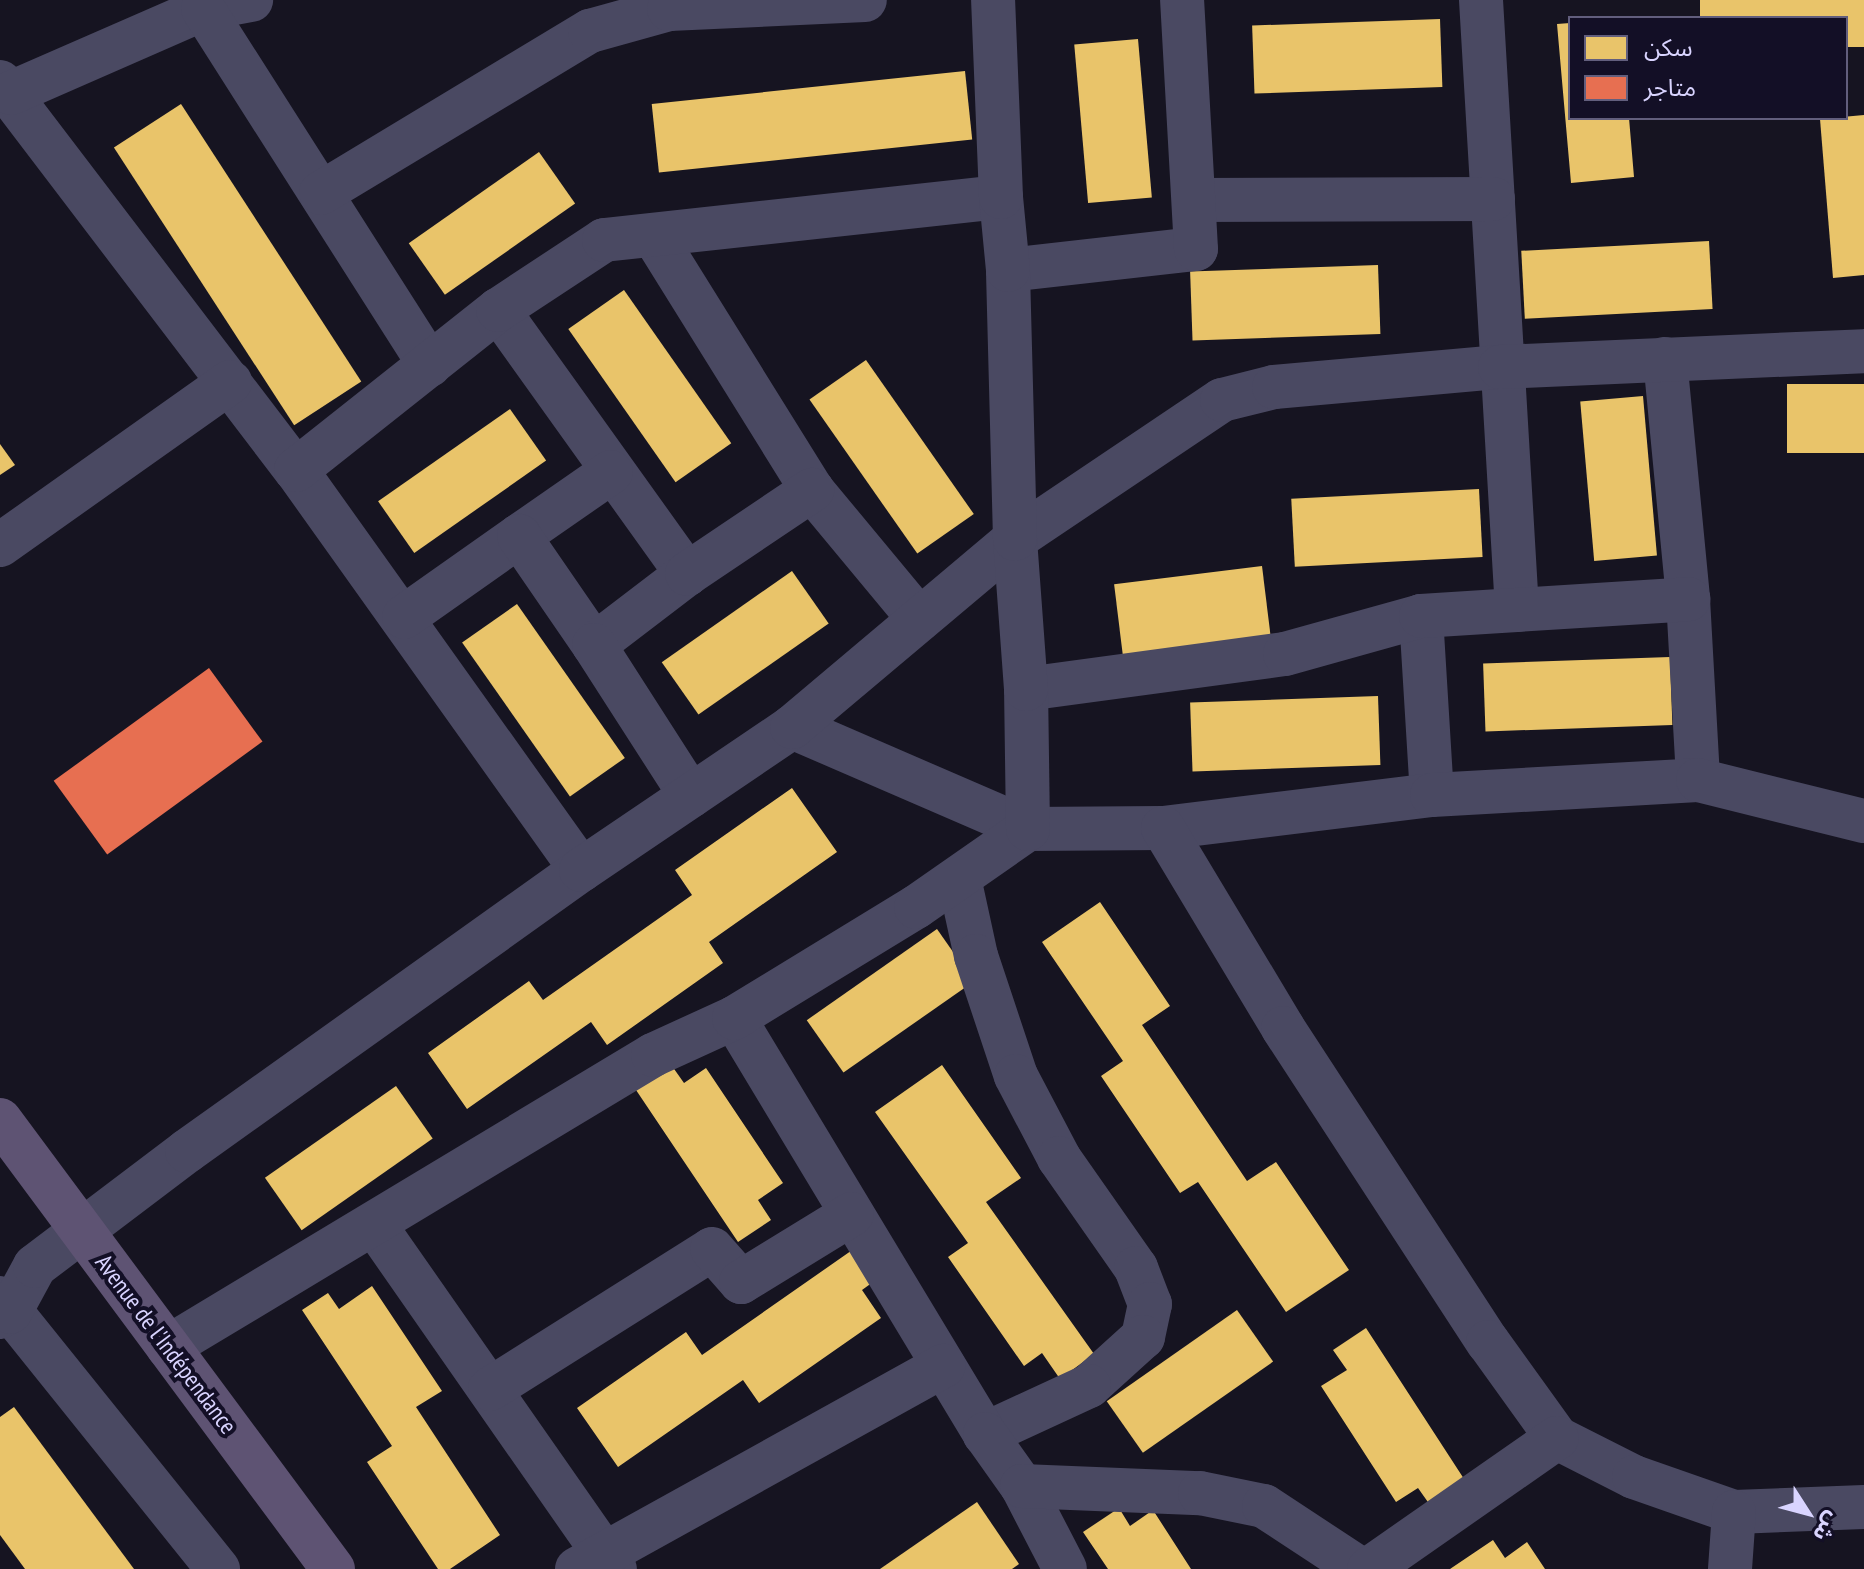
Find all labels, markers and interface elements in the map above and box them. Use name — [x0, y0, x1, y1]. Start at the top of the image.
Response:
legend — [1568, 16, 1848, 120]
text: سكن — [1644, 32, 1693, 63]
text: متاجر — [1644, 72, 1696, 103]
street label: Avenue de l'Indépendance — [89, 1249, 243, 1439]
north arrow — [1768, 1473, 1848, 1553]
text: ش — [1807, 1507, 1848, 1548]

